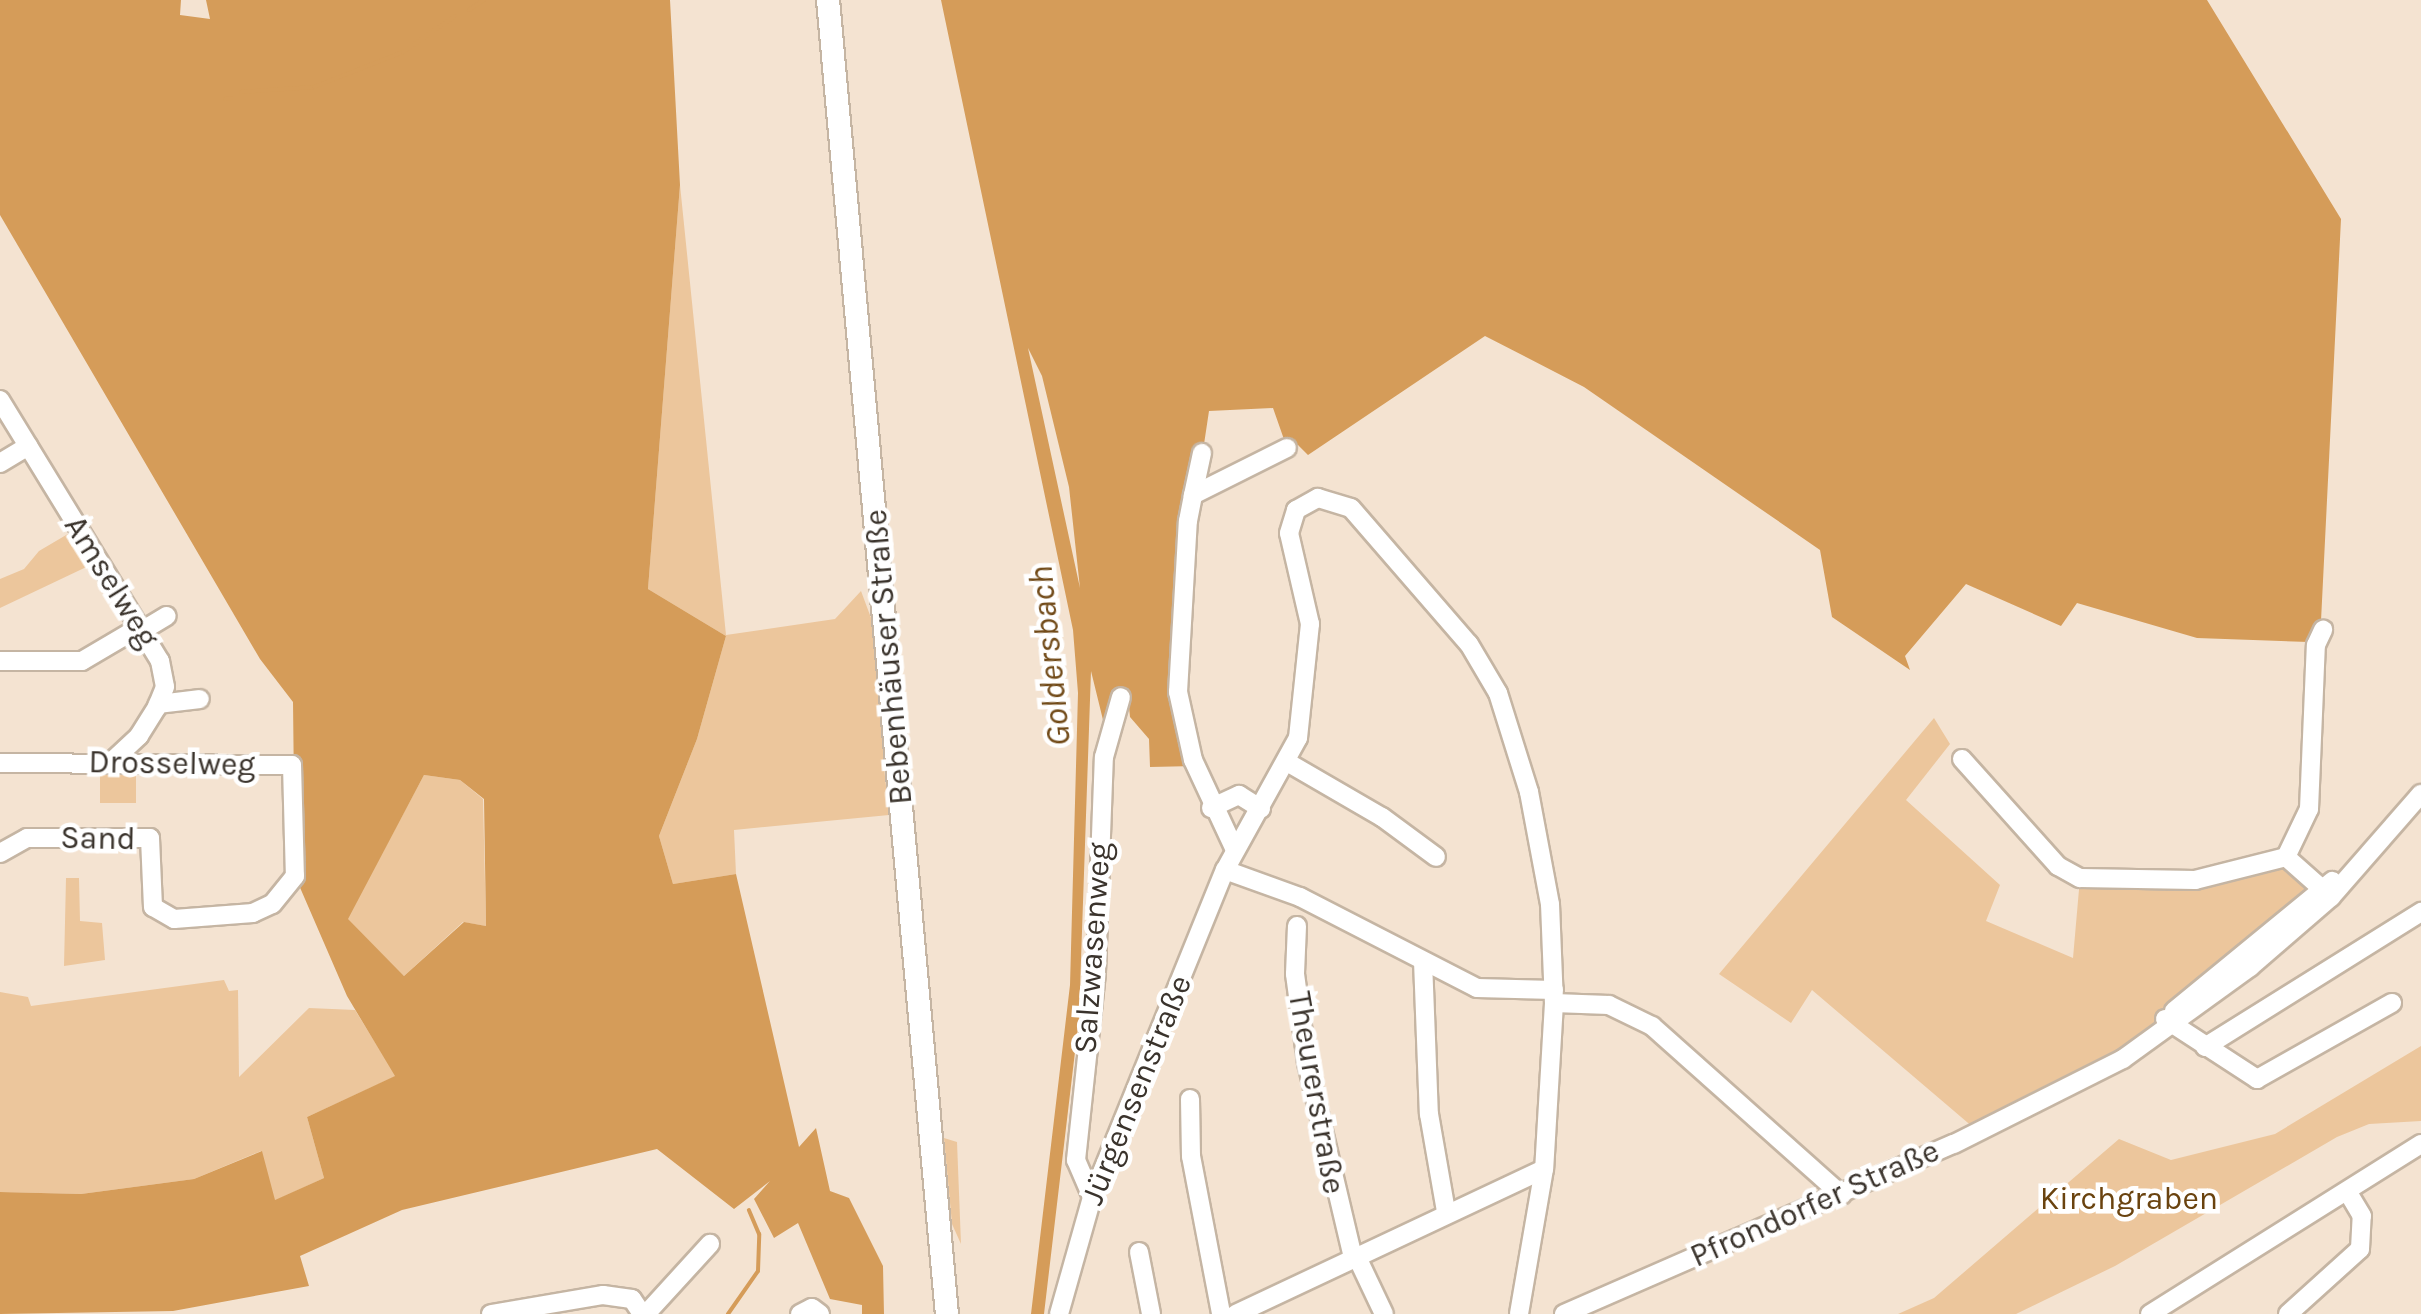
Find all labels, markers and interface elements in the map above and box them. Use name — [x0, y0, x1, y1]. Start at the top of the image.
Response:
street label: Bebenhäuser Straße — [857, 508, 921, 806]
street label: Amselweg — [55, 509, 167, 655]
water label: Goldersbach — [1020, 564, 1080, 748]
street label: Drosselweg — [88, 743, 256, 785]
street label: Sand — [60, 819, 136, 859]
street label: Salzwasenweg — [1066, 841, 1120, 1055]
street label: Jürgensenstraße — [1074, 970, 1200, 1210]
street label: Theurerstraße — [1279, 989, 1353, 1197]
street label: Pfrondorfer Straße — [1685, 1132, 1945, 1276]
park label: Kirchgraben — [2040, 1180, 2218, 1218]

